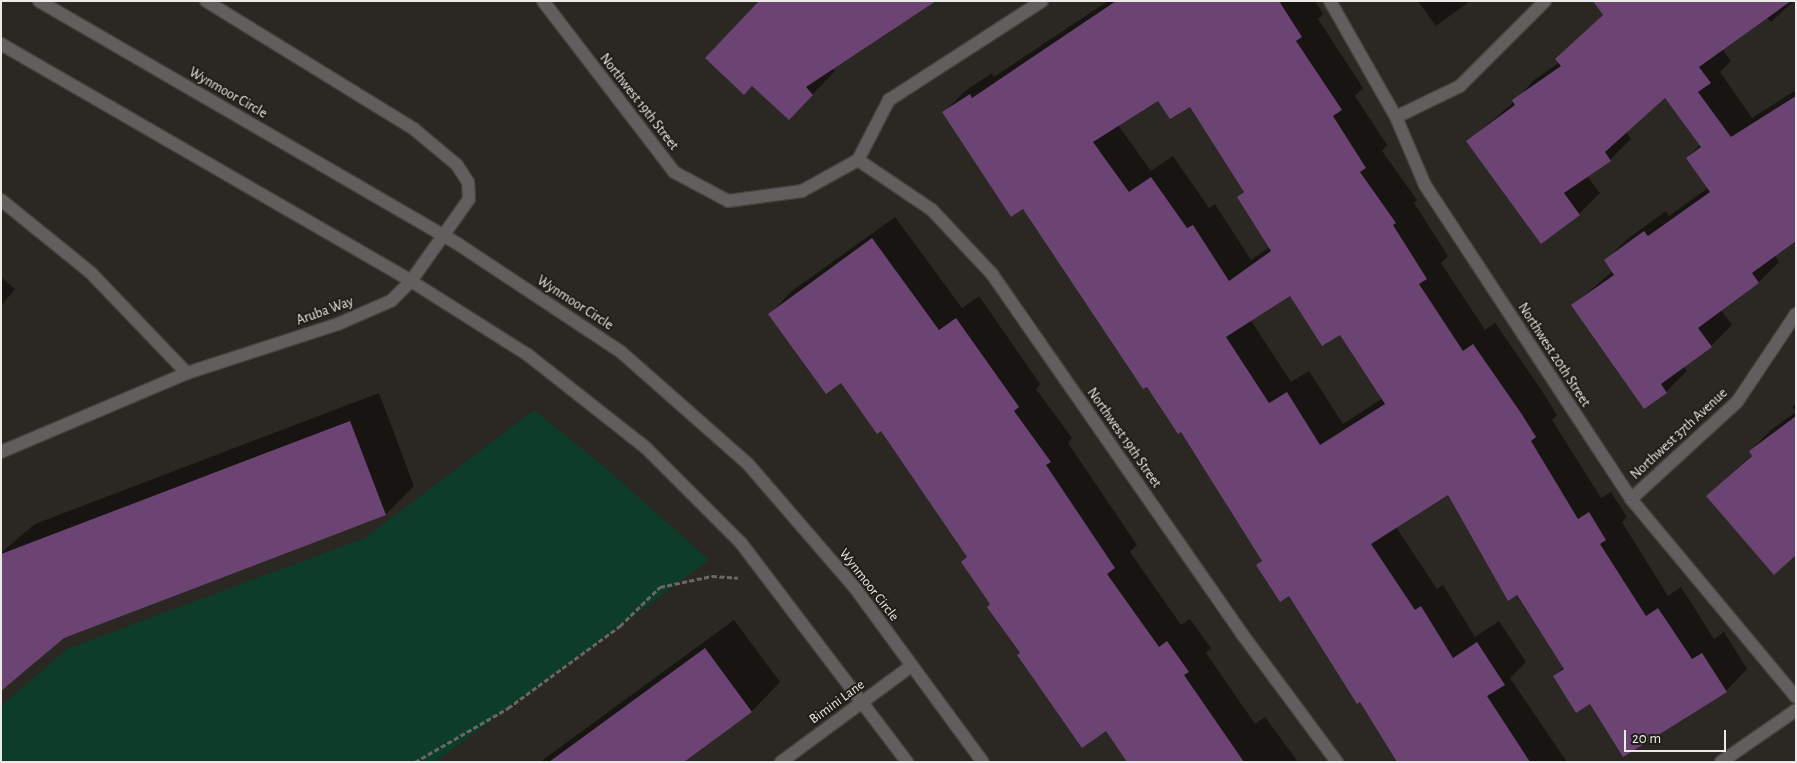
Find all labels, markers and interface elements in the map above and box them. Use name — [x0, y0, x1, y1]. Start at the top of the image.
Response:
street label: Northwest 19th Street — [596, 50, 682, 154]
street label: Wynmoor Circle — [186, 64, 270, 122]
street label: Wynmoor Circle — [534, 272, 616, 334]
street label: Aruba Way — [294, 293, 356, 329]
street label: Northwest 20th Street — [1514, 300, 1594, 410]
street label: Northwest 19th Street — [1083, 385, 1165, 491]
street label: Northwest 37th Avenue — [1627, 385, 1731, 483]
street label: Wynmoor Circle — [835, 545, 903, 625]
street label: Bimini Lane — [806, 676, 868, 728]
scale bar — [1627, 720, 1730, 752]
text: 20 m — [1632, 731, 1661, 746]

